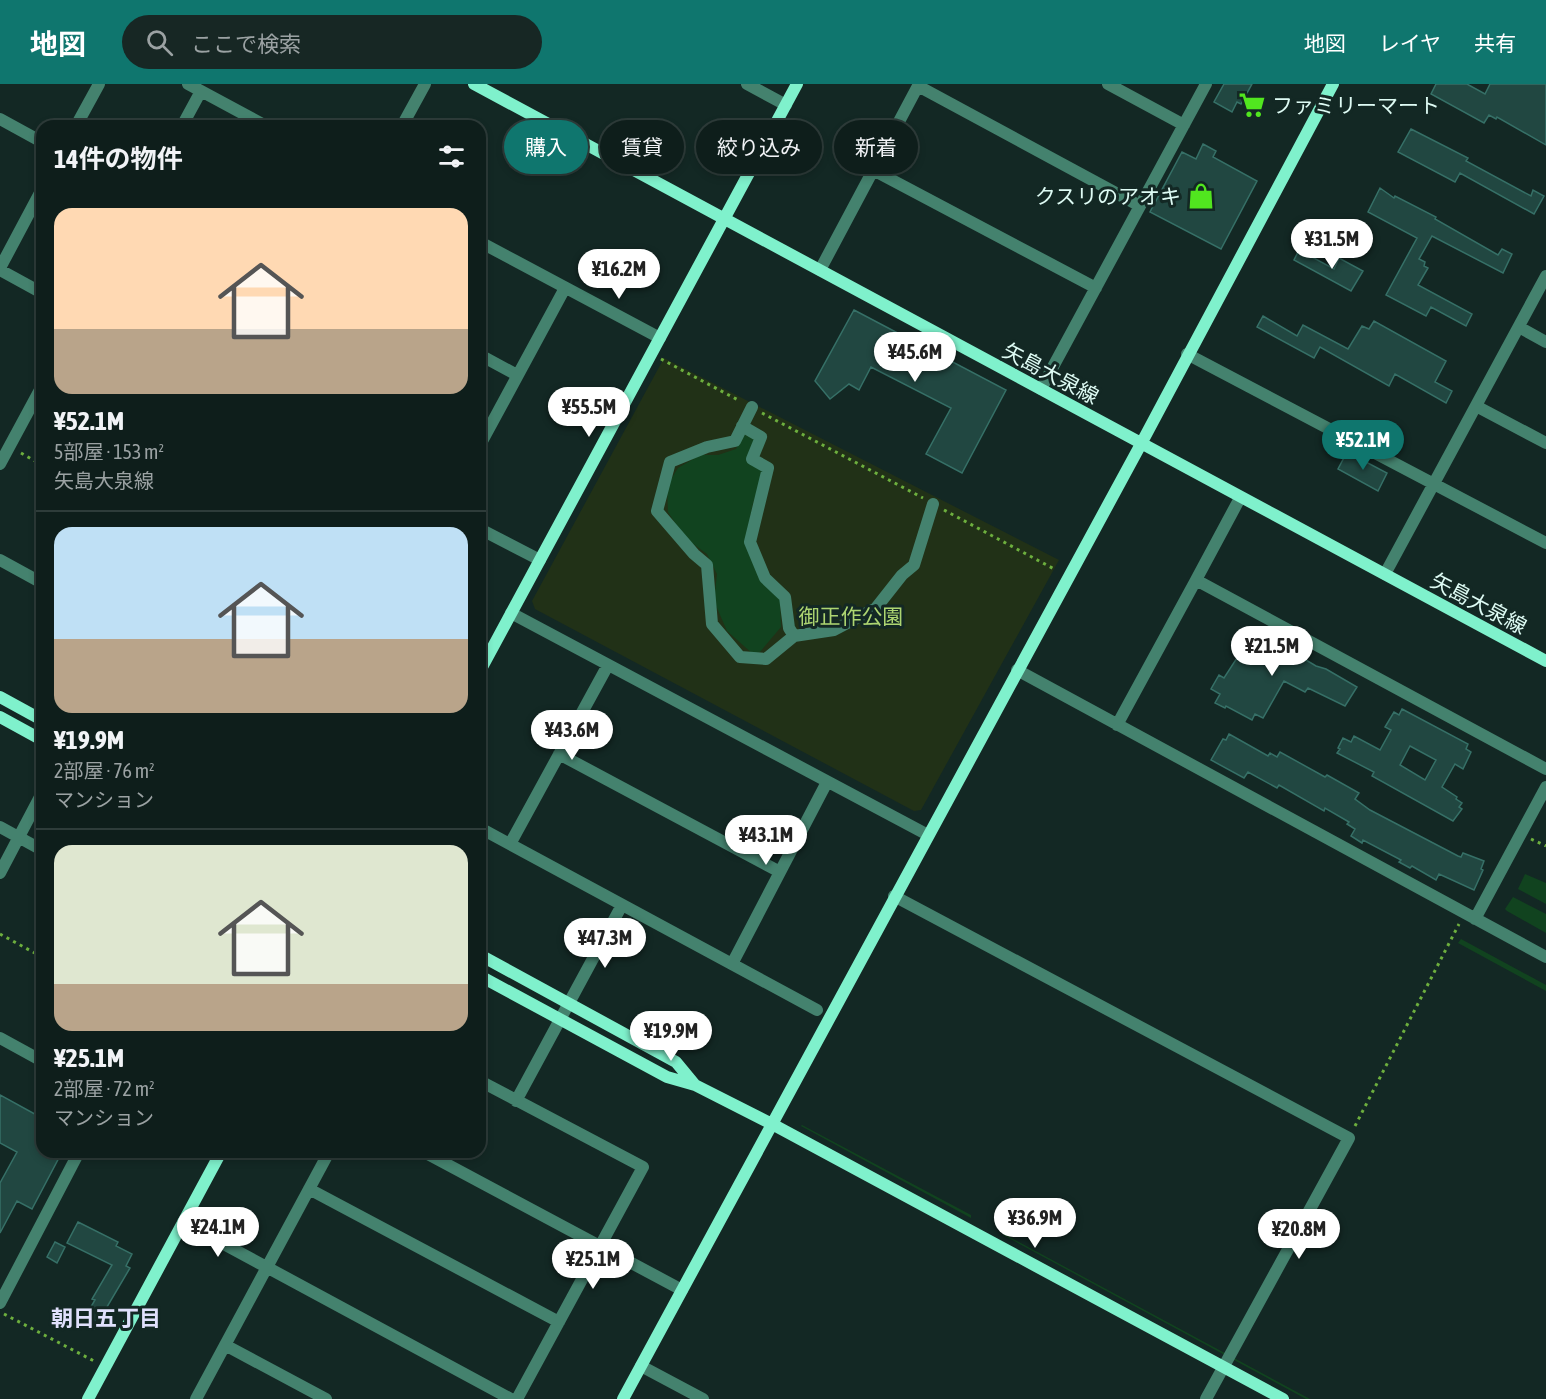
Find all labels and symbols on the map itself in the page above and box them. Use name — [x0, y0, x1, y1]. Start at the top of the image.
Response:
supermarket icon: ファミリーマート — [1237, 90, 1267, 120]
place label: ファミリーマート — [1272, 93, 1440, 117]
shop icon: クスリのアオキ — [1186, 181, 1216, 211]
place label: クスリのアオキ — [1035, 184, 1181, 208]
pin: ¥31.5M — [1283, 219, 1381, 270]
pin: ¥16.2M — [570, 249, 668, 300]
pin: ¥45.6M — [866, 332, 964, 383]
street label: 矢島大泉線 — [999, 338, 1103, 408]
pin: ¥55.5M — [540, 387, 638, 438]
pin: ¥52.1M — [1314, 420, 1412, 471]
street label: 矢島大泉線 — [1427, 568, 1531, 638]
park label: 御正作公園 — [799, 604, 904, 628]
pin: ¥21.5M — [1223, 626, 1321, 677]
pin: ¥43.6M — [523, 710, 621, 761]
pin: ¥43.1M — [717, 815, 815, 866]
pin: ¥47.3M — [556, 918, 654, 969]
pin: ¥19.9M — [622, 1011, 720, 1062]
pin: ¥36.9M — [986, 1198, 1084, 1249]
pin: ¥24.1M — [169, 1207, 267, 1258]
pin: ¥20.8M — [1250, 1209, 1348, 1260]
pin: ¥25.1M — [544, 1239, 642, 1290]
district label: 朝日五丁目 — [51, 1305, 161, 1331]

